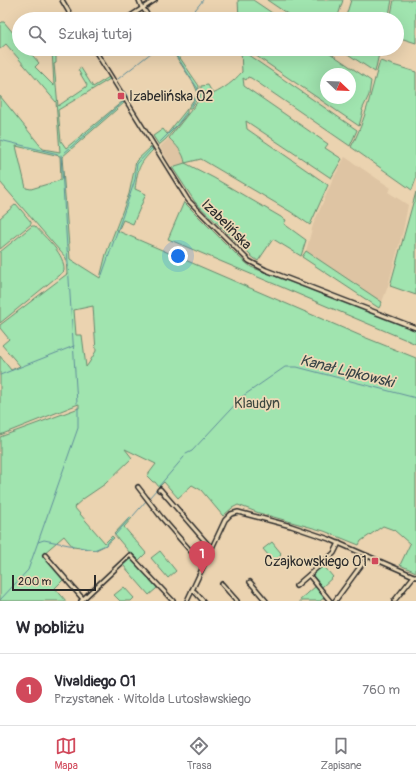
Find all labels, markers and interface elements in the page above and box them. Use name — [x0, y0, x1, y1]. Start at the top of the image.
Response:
search box — [12, 12, 404, 56]
icon: search — [26, 23, 48, 45]
text: Szukaj tutaj — [58, 25, 132, 44]
north arrow — [320, 68, 356, 104]
place label: Izabelińska 02 — [129, 88, 214, 105]
marker: Izabelińska 02 — [116, 91, 126, 101]
street label: Izabelińska — [198, 196, 255, 253]
your location — [168, 246, 188, 266]
water label: Kanał Lipkowski — [298, 351, 398, 393]
park label: Klaudyn — [234, 395, 280, 412]
pin: 1 — [189, 541, 215, 574]
place label: Czajkowskiego 01 — [264, 553, 367, 570]
marker: Czajkowskiego 01 — [370, 556, 380, 566]
scale bar — [12, 573, 96, 592]
text: 200 m — [18, 575, 51, 588]
text: W pobliżu — [16, 617, 84, 638]
text: Vivaldiego 01 — [54, 672, 136, 691]
text: 1 — [26, 682, 32, 698]
text: 760 m — [362, 682, 400, 698]
text: Przystanek · Witolda Lutosławskiego — [54, 691, 251, 707]
tab: Mapa — [54, 735, 78, 772]
tab: Trasa — [187, 735, 212, 772]
tab: Zapisane — [320, 735, 362, 772]

